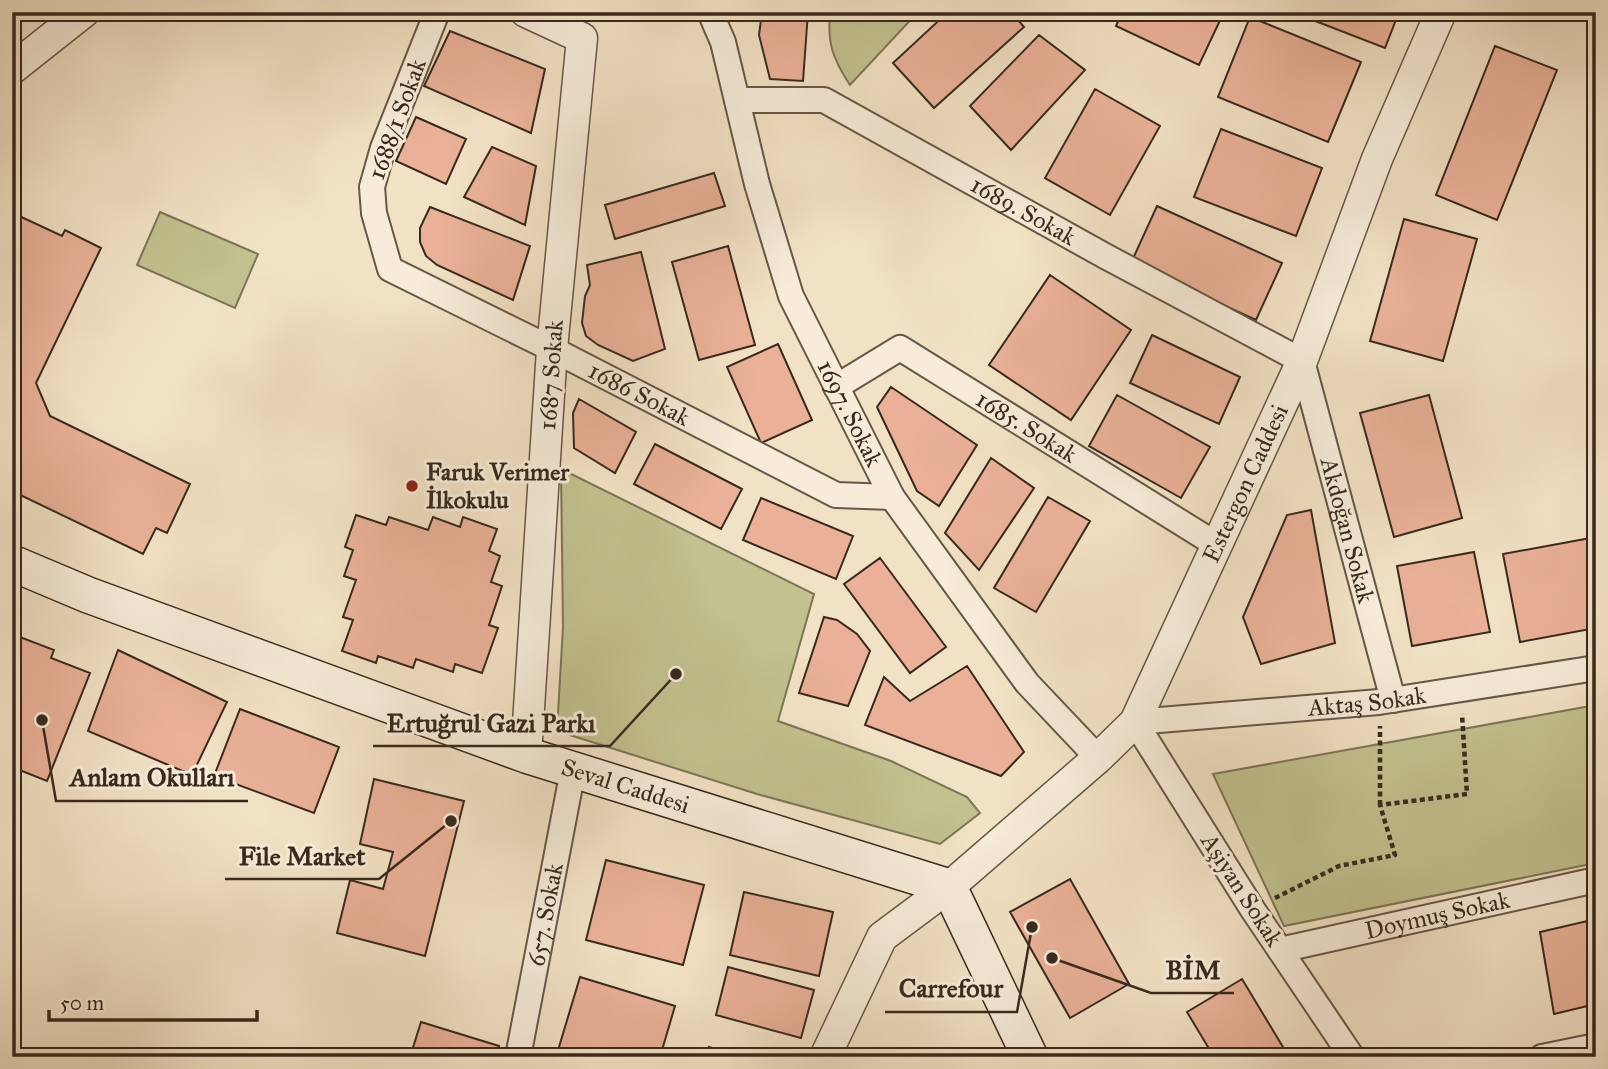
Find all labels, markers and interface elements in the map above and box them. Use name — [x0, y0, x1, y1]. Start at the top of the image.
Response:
street label: 1688/1 Sokak — [361, 54, 433, 184]
street label: 1689. Sokak — [965, 169, 1082, 252]
street label: 1687 Sokak — [532, 318, 570, 431]
street label: 1686 Sokak — [583, 355, 696, 433]
street label: 1697. Sokak — [811, 355, 890, 472]
street label: 1685. Sokak — [970, 384, 1083, 470]
street label: Estergon Caddesi — [1196, 399, 1295, 567]
street label: Akdoğan Sokak — [1313, 453, 1382, 607]
place label: Faruk Verimer İlkokulu — [426, 457, 570, 515]
marker: Faruk Verimer İlkokulu — [404, 478, 420, 494]
street label: Aktaş Sokak — [1306, 680, 1429, 723]
callout: Ertuğrul Gazi Parkı — [373, 699, 610, 746]
text: Ertuğrul Gazi Parkı — [387, 707, 596, 740]
street label: Seval Caddesi — [558, 752, 694, 820]
callout: Anlam Okulları — [56, 754, 248, 801]
text: Anlam Okulları — [68, 761, 235, 793]
street label: Aşiyan Sokak — [1194, 827, 1290, 953]
callout: File Market — [225, 832, 379, 879]
text: File Market — [239, 840, 366, 872]
street label: 657. Sokak — [521, 860, 570, 969]
street label: Doymuş Sokak — [1362, 884, 1513, 946]
callout: BİM — [1151, 946, 1234, 993]
text: BİM — [1165, 954, 1221, 986]
callout: Carrefour — [885, 965, 1017, 1012]
text: Carrefour — [899, 972, 1004, 1004]
scale bar — [49, 978, 257, 1022]
text: 50 m — [60, 990, 105, 1016]

